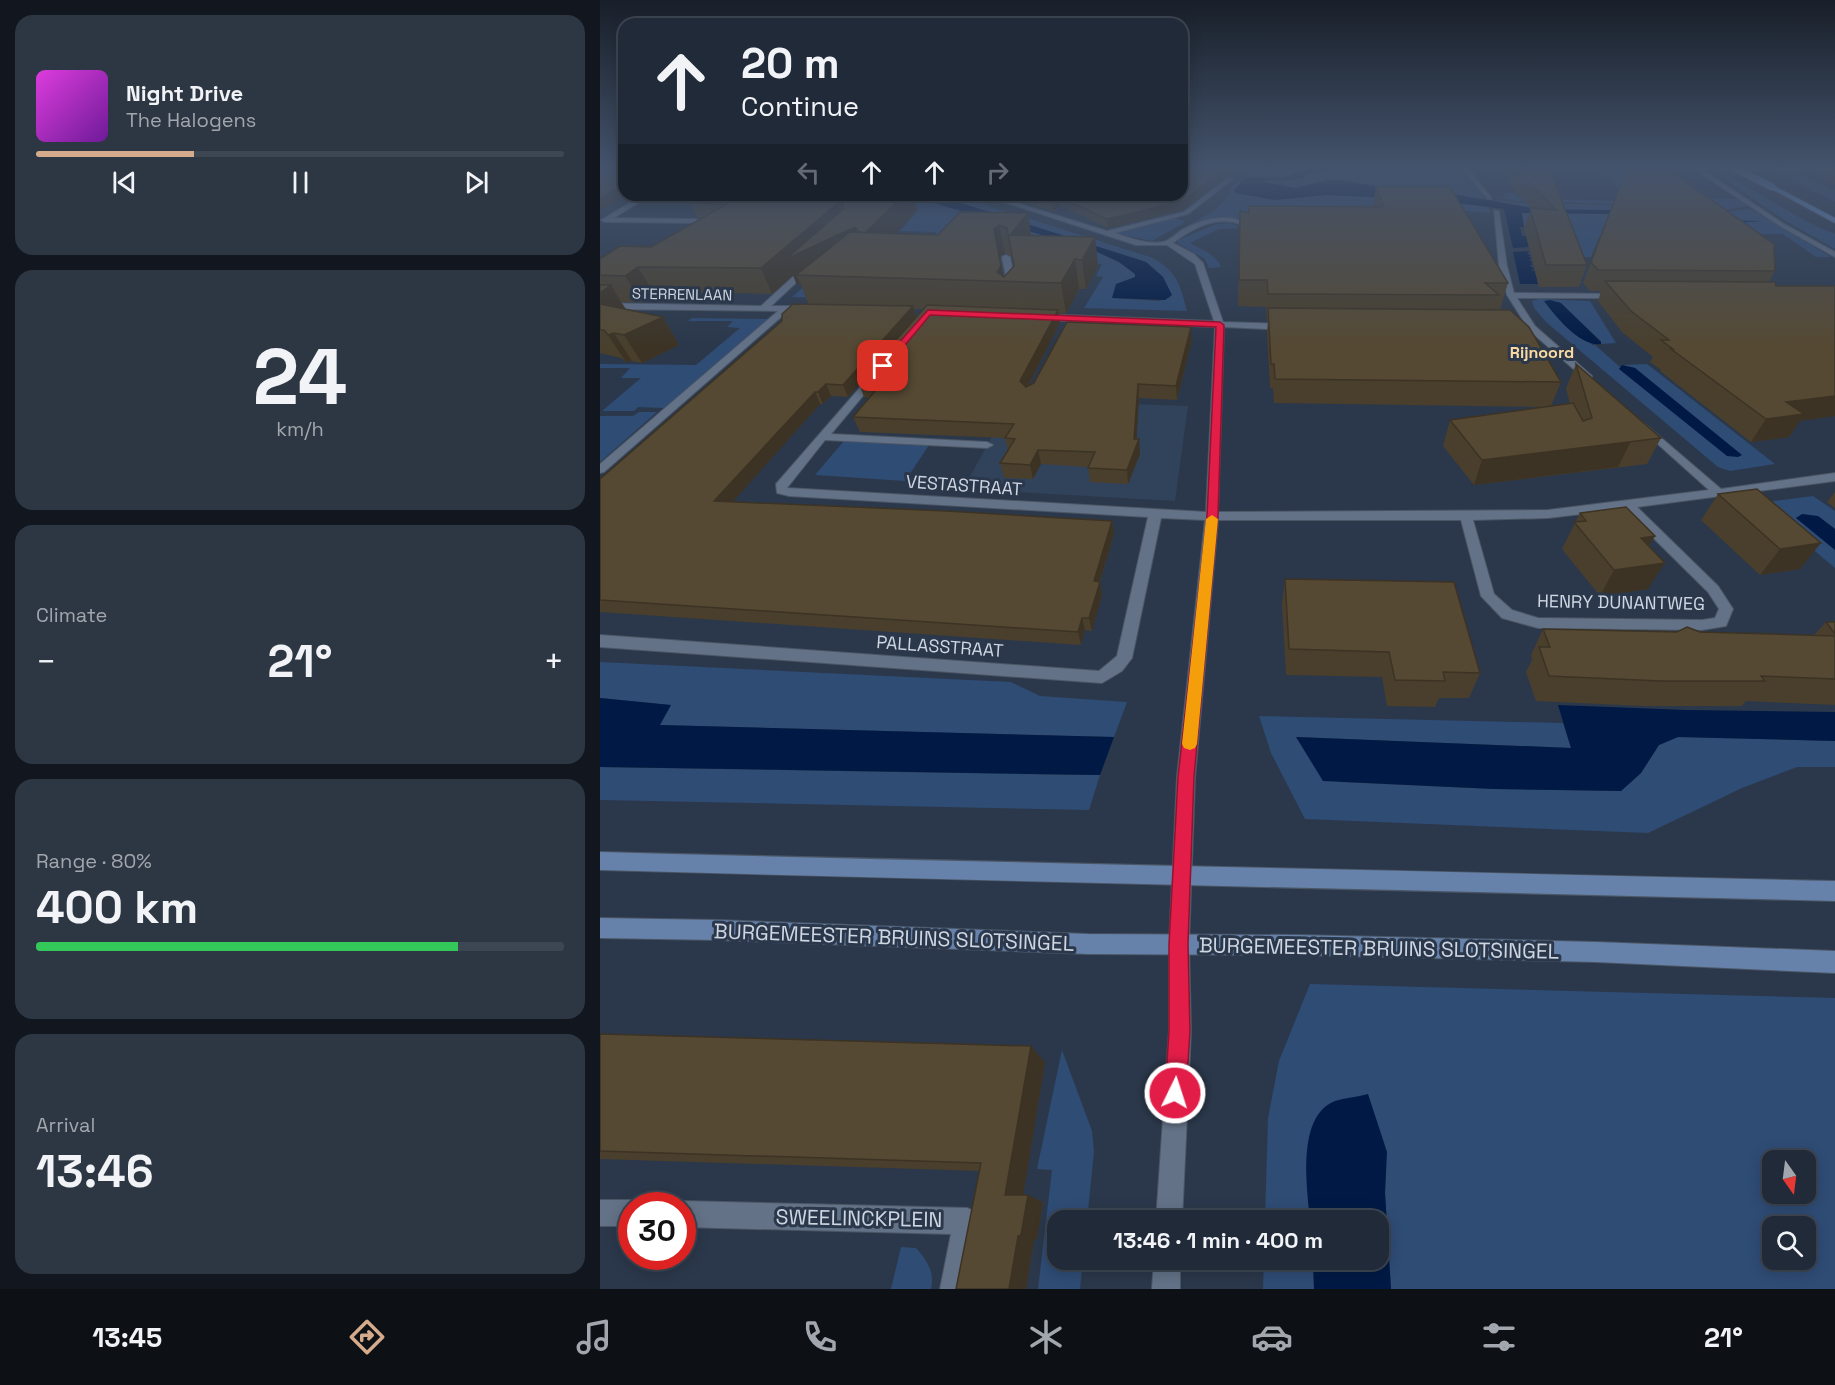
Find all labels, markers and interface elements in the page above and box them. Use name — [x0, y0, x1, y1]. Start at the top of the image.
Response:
text: 20 m — [741, 37, 840, 90]
icon: ahead — [642, 42, 720, 120]
text: Night Drive — [126, 79, 243, 107]
text: Continue — [741, 89, 859, 124]
text: The Halogens — [126, 107, 256, 133]
icon: left — [792, 156, 825, 189]
icon: ahead — [855, 156, 888, 189]
icon: ahead — [918, 156, 951, 189]
icon: right — [981, 156, 1014, 189]
icon: previous — [108, 166, 141, 199]
icon: pause — [284, 166, 317, 199]
icon: next — [460, 166, 493, 199]
street label: STERRENLAAN — [632, 284, 732, 304]
text: 24 — [253, 327, 347, 427]
pin — [857, 340, 908, 391]
district label: Rijnoord — [1510, 342, 1574, 363]
icon: arrive — [866, 349, 899, 382]
text: km/h — [276, 416, 324, 442]
street label: VESTASTRAAT — [905, 469, 1023, 501]
street label: HENRY DUNANTWEG — [1537, 589, 1705, 615]
text: Climate — [36, 602, 107, 628]
street label: PALLASSTRAAT — [876, 630, 1005, 662]
text: 21° — [268, 633, 332, 690]
text: − — [36, 641, 56, 683]
text: + — [544, 641, 564, 683]
text: Range · 80% — [36, 848, 152, 874]
text: 400 km — [36, 879, 198, 936]
street label: BURGEMEESTER BRUINS SLOTSINGEL — [713, 917, 1075, 957]
street label: BURGEMEESTER BRUINS SLOTSINGEL — [1199, 931, 1559, 965]
position arrow — [1143, 1061, 1207, 1125]
text: Arrival — [36, 1112, 95, 1138]
text: 13:46 — [36, 1143, 154, 1200]
north arrow — [1762, 1150, 1816, 1204]
map controls — [1762, 1150, 1816, 1270]
speed limit sign: 30 — [618, 1192, 696, 1270]
street label: SWEELINCKPLEIN — [775, 1203, 943, 1233]
button: search — [1762, 1216, 1816, 1270]
text: 13:46 · 1 min · 400 m — [1113, 1226, 1323, 1254]
icon: directions — [346, 1316, 388, 1358]
icon: music — [573, 1316, 615, 1358]
icon: phone — [799, 1316, 841, 1358]
icon: climate — [1025, 1316, 1067, 1358]
icon: car — [1251, 1316, 1293, 1358]
icon: filters — [1478, 1316, 1520, 1358]
text: 13:45 — [92, 1320, 162, 1355]
text: 21° — [1704, 1320, 1743, 1355]

